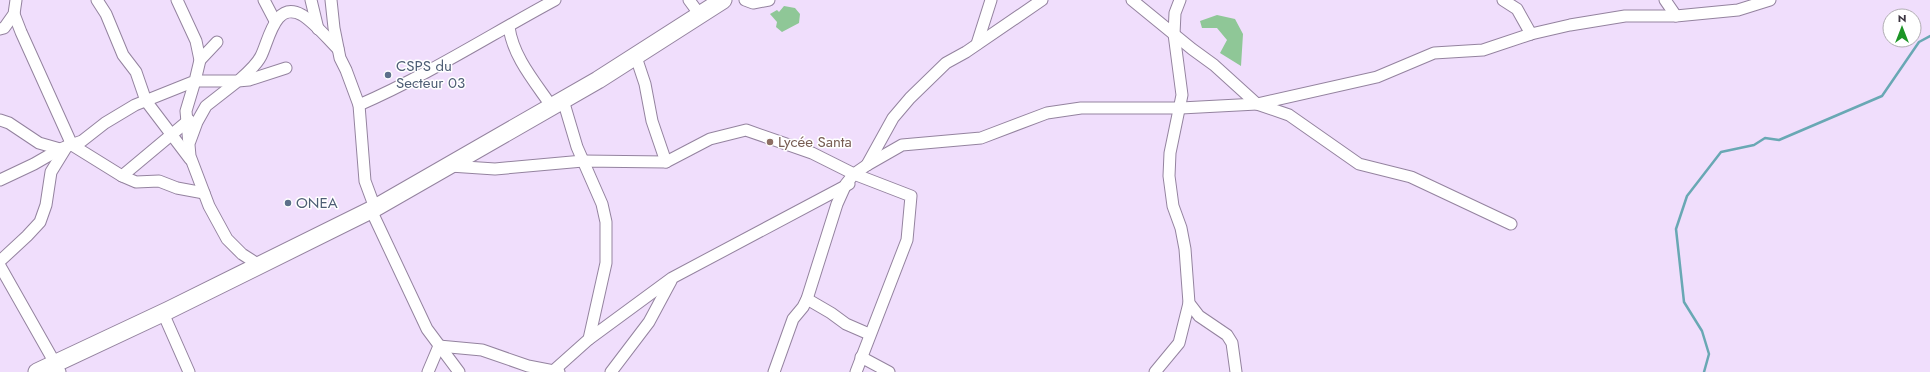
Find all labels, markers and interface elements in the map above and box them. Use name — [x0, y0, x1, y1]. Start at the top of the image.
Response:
north arrow — [1882, 8, 1922, 48]
text: N — [1898, 10, 1906, 26]
place label: CSPS du Secteur 03 — [396, 55, 465, 94]
marker: CSPS du Secteur 03 — [383, 70, 393, 80]
place label: Lycée Santa — [778, 131, 852, 153]
marker: Lycée Santa — [765, 137, 775, 147]
place label: ONEA — [296, 192, 338, 214]
marker: ONEA — [283, 198, 293, 208]

